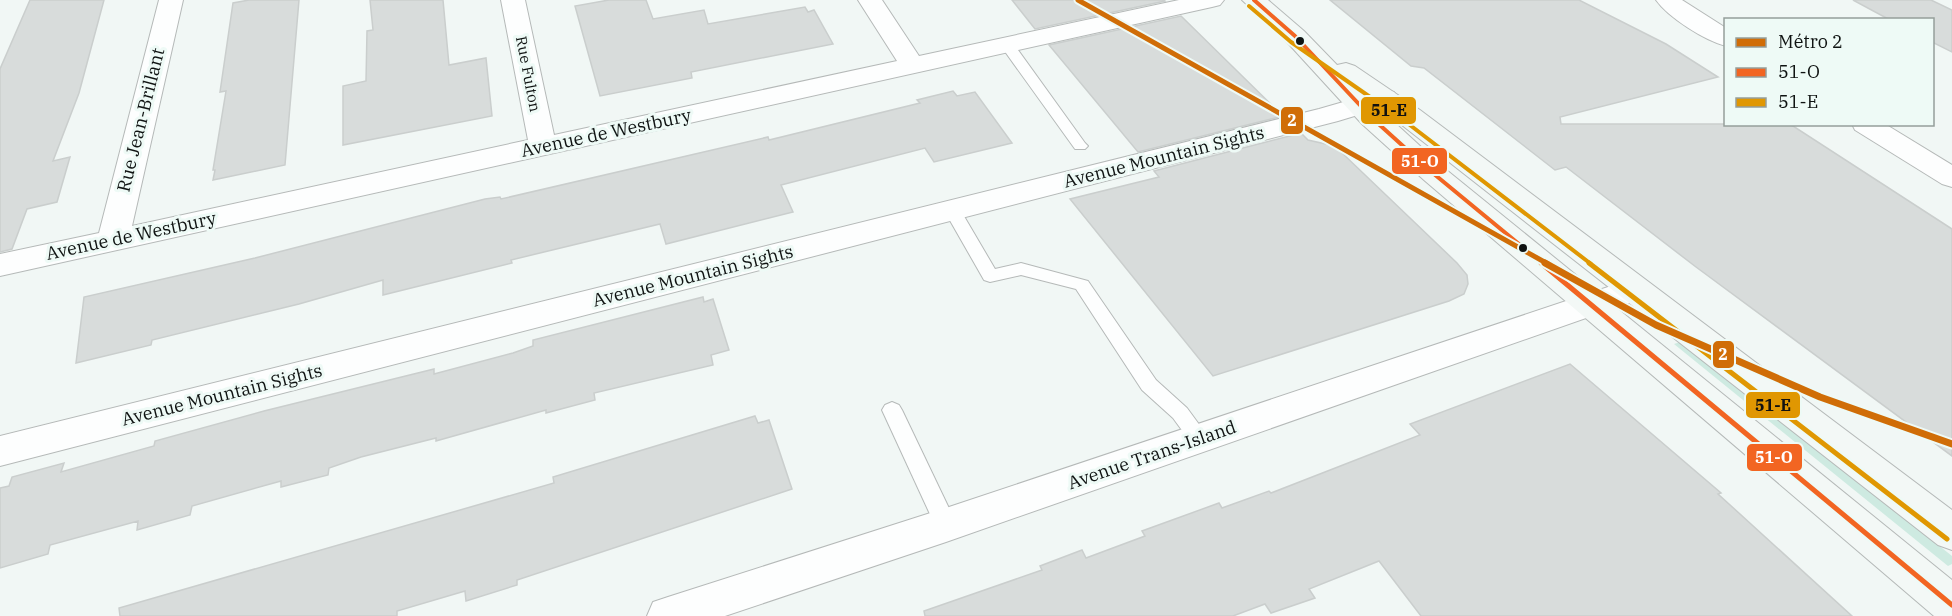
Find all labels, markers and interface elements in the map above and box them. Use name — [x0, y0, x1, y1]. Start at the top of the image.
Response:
legend — [1724, 18, 1934, 126]
text: Métro 2 — [1778, 30, 1843, 53]
street label: Rue Fulton — [512, 34, 545, 114]
unlabelled marker — [1294, 35, 1306, 47]
street label: Rue Jean-Brillant — [112, 46, 170, 194]
text: 51-O — [1778, 60, 1820, 83]
text: 51-E — [1778, 90, 1818, 113]
line badge: 51-E — [1360, 96, 1417, 125]
text: 51-E — [1371, 100, 1407, 120]
street label: Avenue de Westbury — [519, 103, 694, 162]
line badge: 2 — [1280, 106, 1304, 135]
text: 2 — [1287, 110, 1297, 130]
street label: Avenue Mountain Sights — [1061, 120, 1267, 193]
line badge: 51-O — [1391, 147, 1448, 175]
text: 51-O — [1401, 151, 1439, 171]
street label: Avenue de Westbury — [44, 206, 219, 265]
street label: Avenue Mountain Sights — [590, 239, 796, 312]
unlabelled marker — [1517, 242, 1529, 254]
line badge: 2 — [1712, 340, 1735, 369]
text: 2 — [1718, 344, 1728, 364]
street label: Avenue Mountain Sights — [119, 358, 325, 431]
line badge: 51-E — [1745, 391, 1801, 419]
text: 51-E — [1755, 395, 1791, 415]
street label: Avenue Trans-Island — [1065, 415, 1239, 494]
line badge: 51-O — [1746, 443, 1803, 472]
text: 51-O — [1755, 447, 1793, 467]

